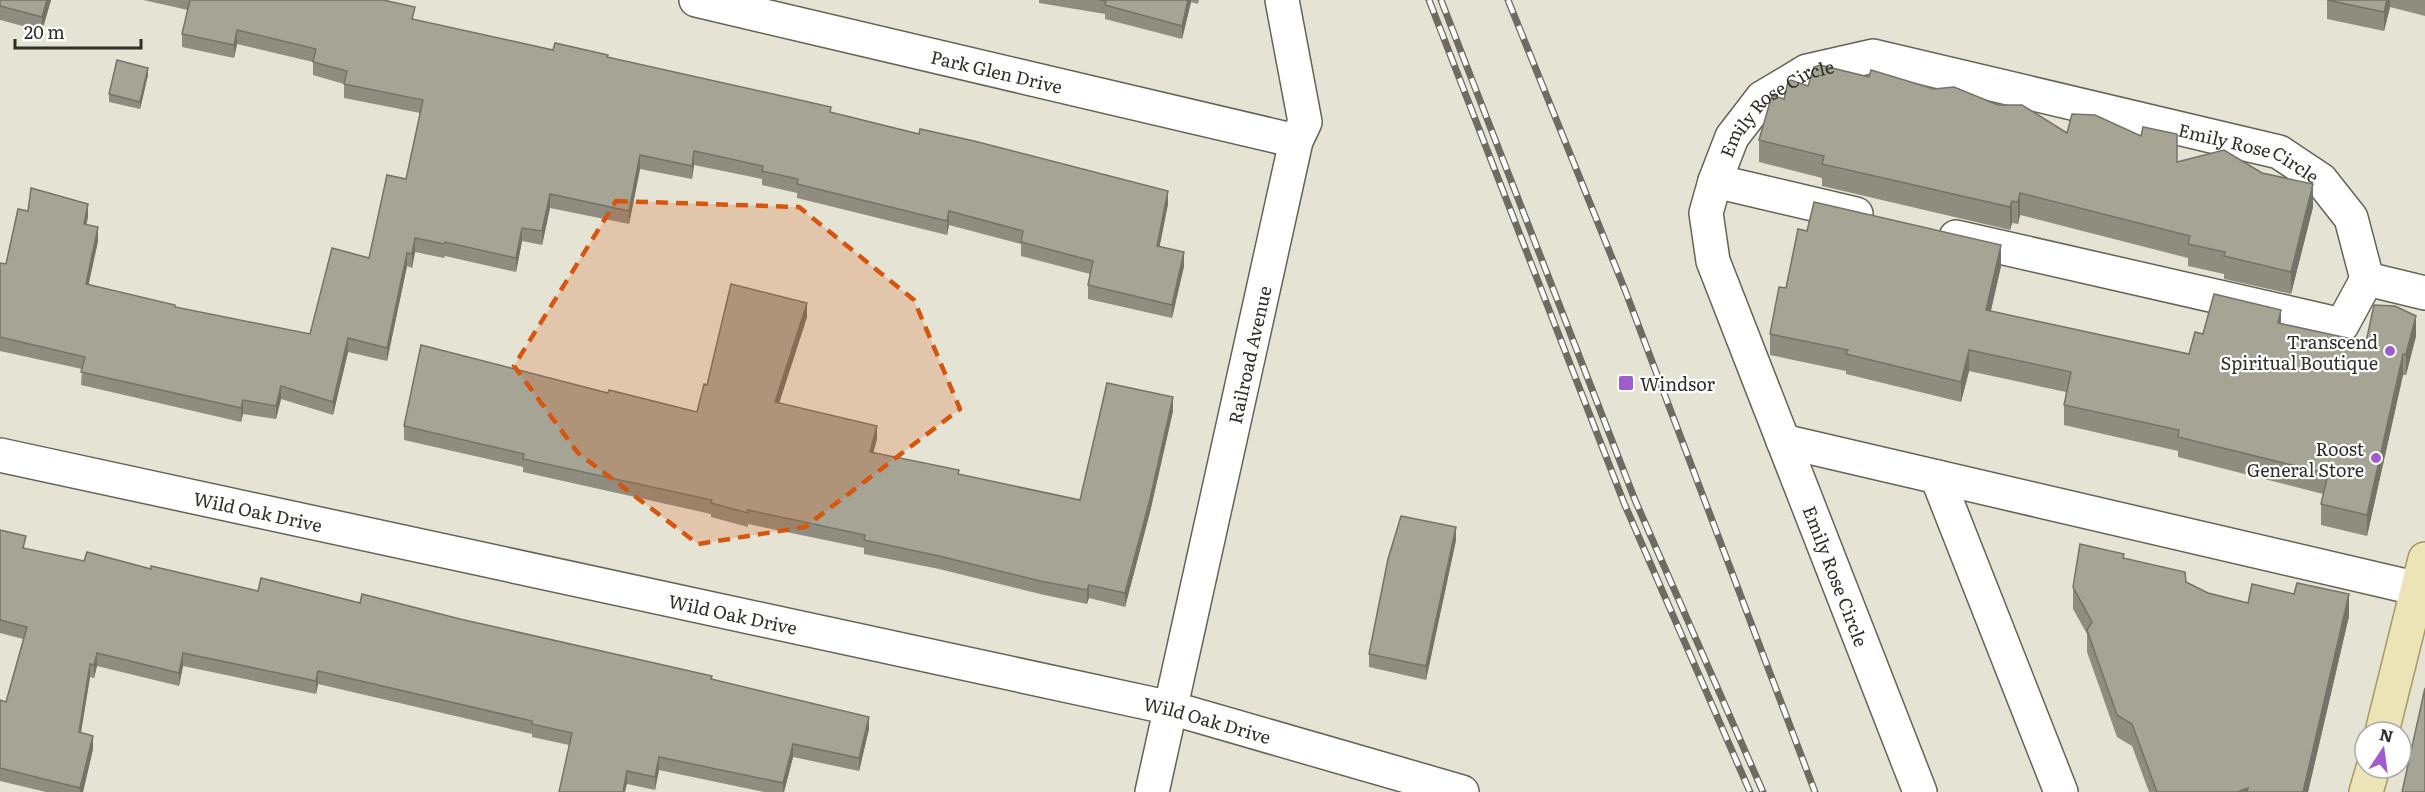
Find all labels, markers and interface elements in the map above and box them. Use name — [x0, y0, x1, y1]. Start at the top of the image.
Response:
scale bar — [15, 12, 141, 50]
text: 20 m — [24, 18, 65, 45]
street label: Park Glen Drive — [928, 42, 1065, 99]
street label: Emily Rose Circle — [1712, 52, 1836, 161]
street label: Emily Rose Circle — [2176, 115, 2325, 189]
street label: Railroad Avenue — [1220, 283, 1277, 426]
place label: Transcend Spiritual Boutique — [2220, 328, 2378, 376]
marker: Transcend Spiritual Boutique — [2383, 344, 2397, 358]
place label: Windsor — [1640, 370, 1716, 397]
marker: Windsor — [1617, 374, 1635, 392]
place label: Roost General Store — [2247, 435, 2365, 483]
marker: Roost General Store — [2369, 451, 2383, 465]
street label: Wild Oak Drive — [191, 484, 325, 538]
street label: Emily Rose Circle — [1797, 502, 1875, 650]
street label: Wild Oak Drive — [666, 586, 800, 640]
street label: Wild Oak Drive — [1141, 689, 1274, 750]
north arrow — [2353, 720, 2413, 780]
text: N — [2377, 721, 2396, 748]

